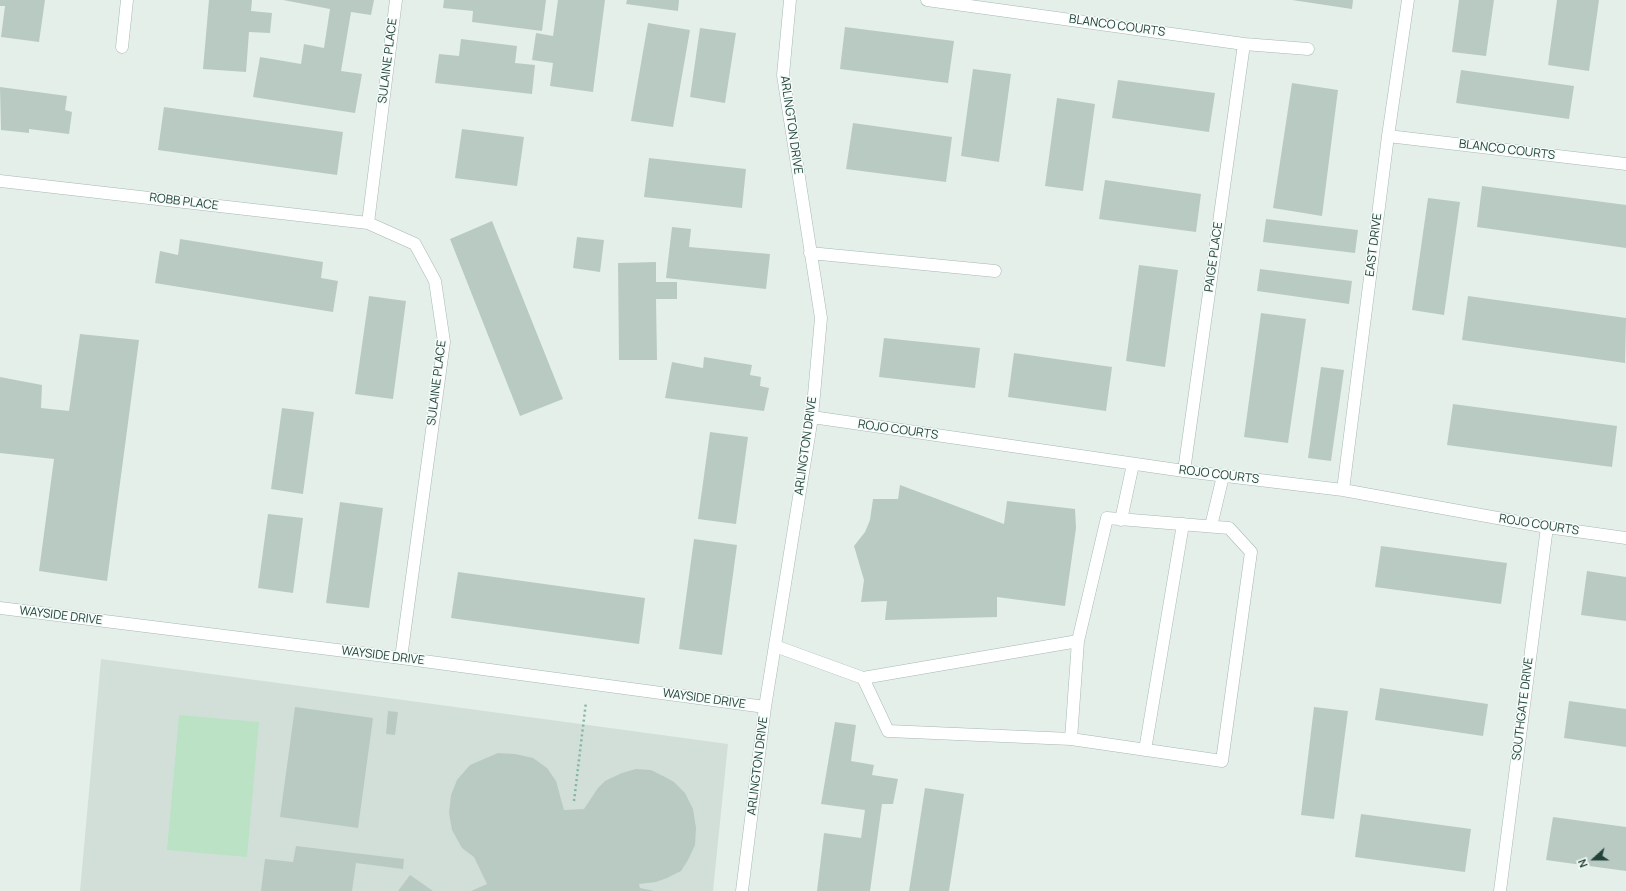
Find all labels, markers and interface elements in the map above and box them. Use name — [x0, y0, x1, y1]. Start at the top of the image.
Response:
street label: BLANCO COURTS — [1068, 12, 1166, 40]
street label: SULAINE PLACE — [376, 17, 400, 105]
street label: ARLINGTON DRIVE — [777, 75, 805, 175]
street label: BLANCO COURTS — [1458, 137, 1556, 163]
street label: ROBB PLACE — [149, 191, 219, 213]
street label: EAST DRIVE — [1363, 213, 1385, 277]
street label: PAIGE PLACE — [1202, 221, 1226, 293]
street label: SULAINE PLACE — [425, 339, 449, 427]
street label: ARLINGTON DRIVE — [792, 396, 820, 496]
street label: ROJO COURTS — [857, 417, 939, 443]
street label: ROJO COURTS — [1178, 463, 1260, 487]
street label: ROJO COURTS — [1498, 512, 1580, 538]
street label: WAYSIDE DRIVE — [19, 604, 103, 628]
street label: WAYSIDE DRIVE — [341, 644, 425, 668]
street label: SOUTHGATE DRIVE — [1510, 657, 1536, 761]
street label: WAYSIDE DRIVE — [662, 686, 746, 712]
street label: ARLINGTON DRIVE — [745, 716, 771, 816]
north arrow — [1574, 839, 1614, 879]
text: N — [1574, 857, 1591, 870]

